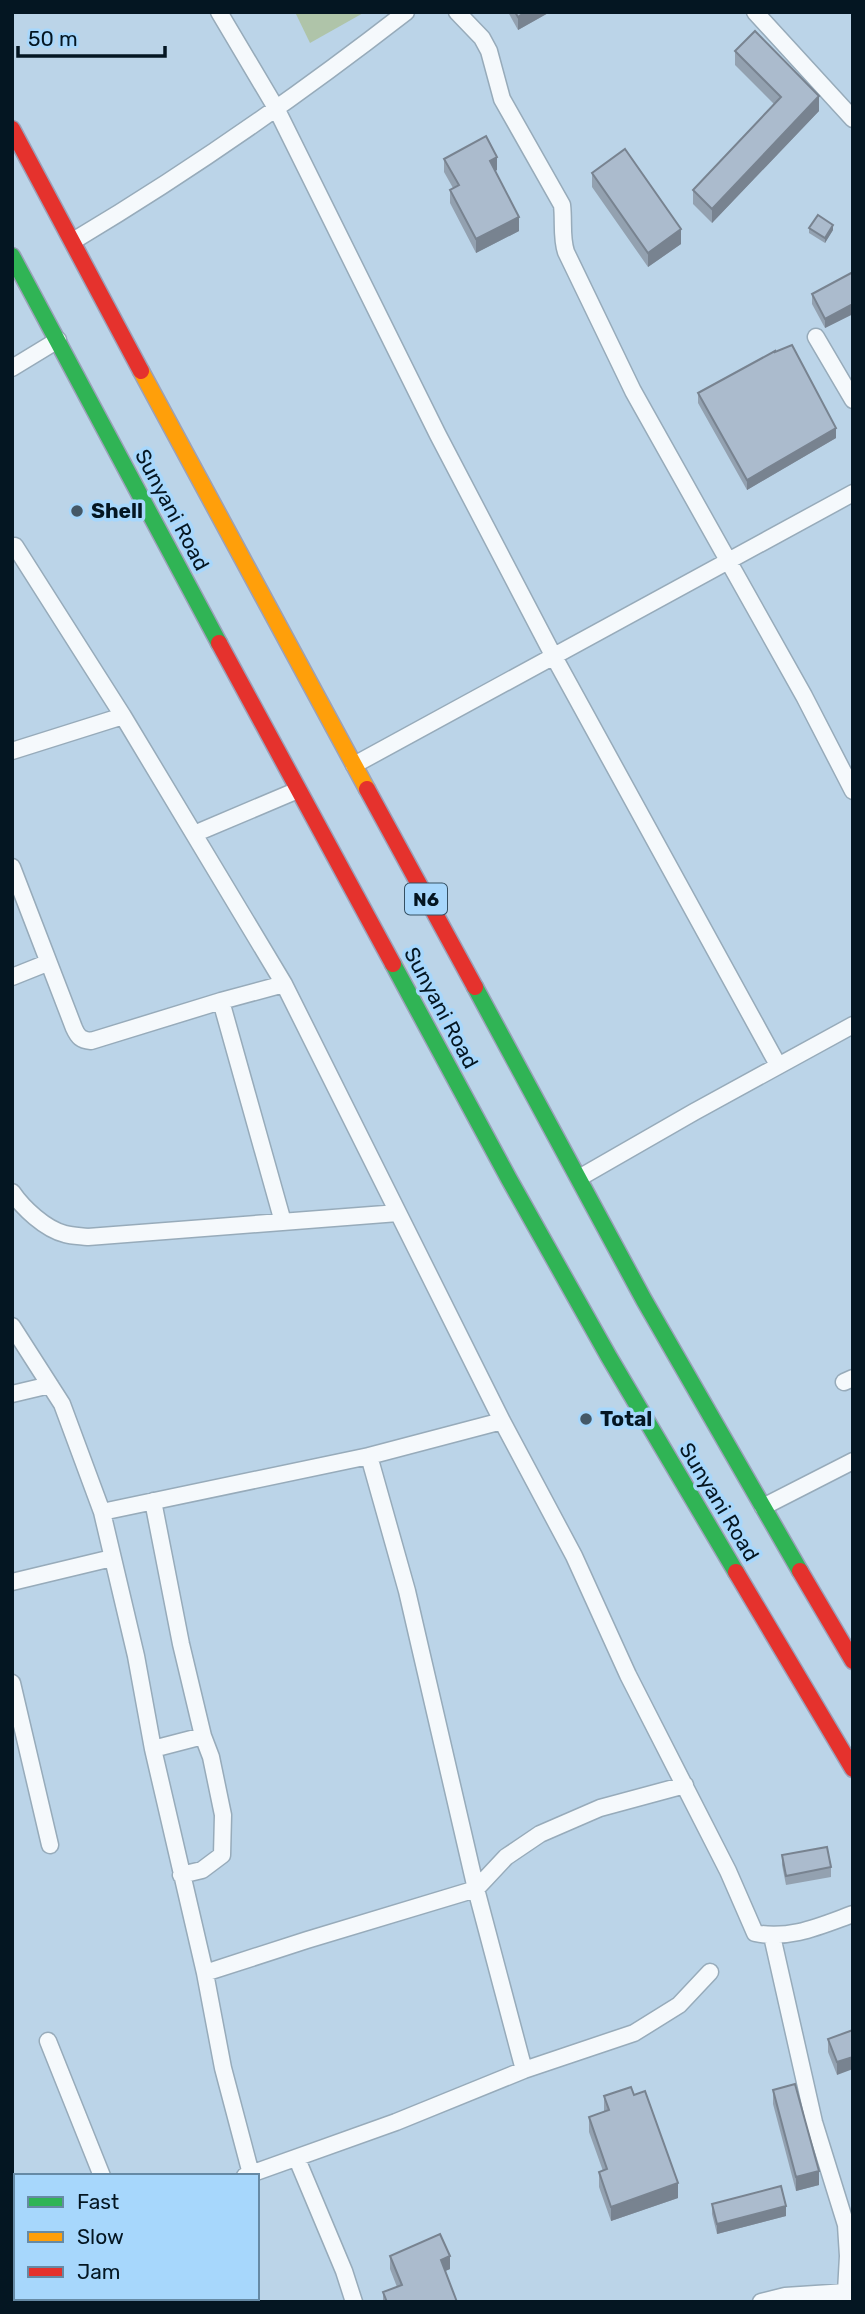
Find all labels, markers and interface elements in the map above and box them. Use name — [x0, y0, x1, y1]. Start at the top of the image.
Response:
scale bar — [18, 14, 164, 58]
text: 50 m — [28, 26, 78, 51]
street label: Sunyani Road — [130, 445, 215, 575]
place label: Shell — [91, 498, 143, 523]
marker: Shell — [69, 503, 85, 519]
road number: N6 — [405, 884, 447, 914]
street label: Sunyani Road — [399, 943, 484, 1073]
place label: Total — [600, 1406, 652, 1431]
marker: Total — [578, 1411, 594, 1427]
street label: Sunyani Road — [674, 1438, 765, 1565]
legend — [14, 2174, 259, 2300]
text: Fast — [77, 2189, 119, 2214]
text: Slow — [77, 2224, 124, 2249]
text: Jam — [77, 2259, 121, 2284]

